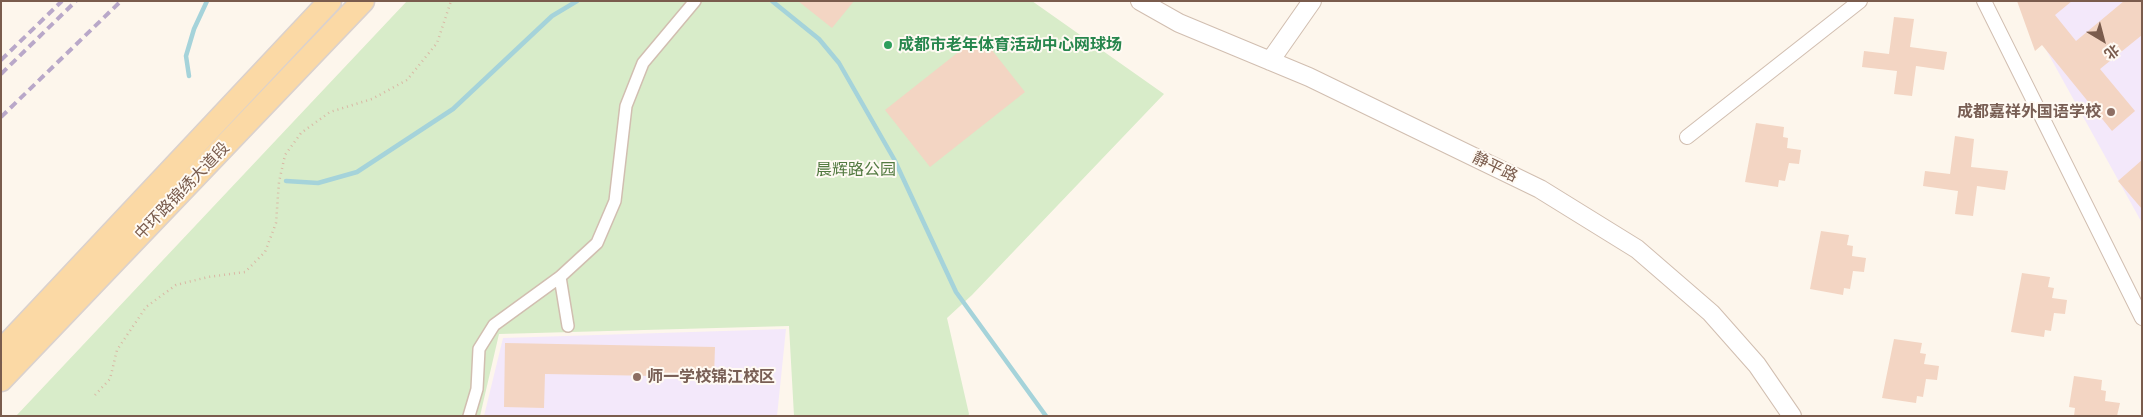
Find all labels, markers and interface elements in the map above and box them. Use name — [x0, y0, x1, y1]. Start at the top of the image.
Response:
north arrow — [2078, 15, 2128, 65]
place label: 成都市老年体育活动中心网球场 — [898, 35, 1122, 55]
marker: 成都市老年体育活动中心网球场 — [882, 39, 894, 51]
text: 北 — [2102, 41, 2122, 63]
place label: 成都嘉祥外国语学校 — [1957, 102, 2101, 122]
marker: 成都嘉祥外国语学校 — [2105, 106, 2117, 118]
street label: 中环路锦绣大道段 — [131, 138, 233, 244]
street label: 静平路 — [1469, 148, 1521, 186]
park label: 晨辉路公园 — [816, 160, 896, 180]
place label: 师一学校锦江校区 — [647, 367, 775, 387]
marker: 师一学校锦江校区 — [631, 371, 643, 383]

